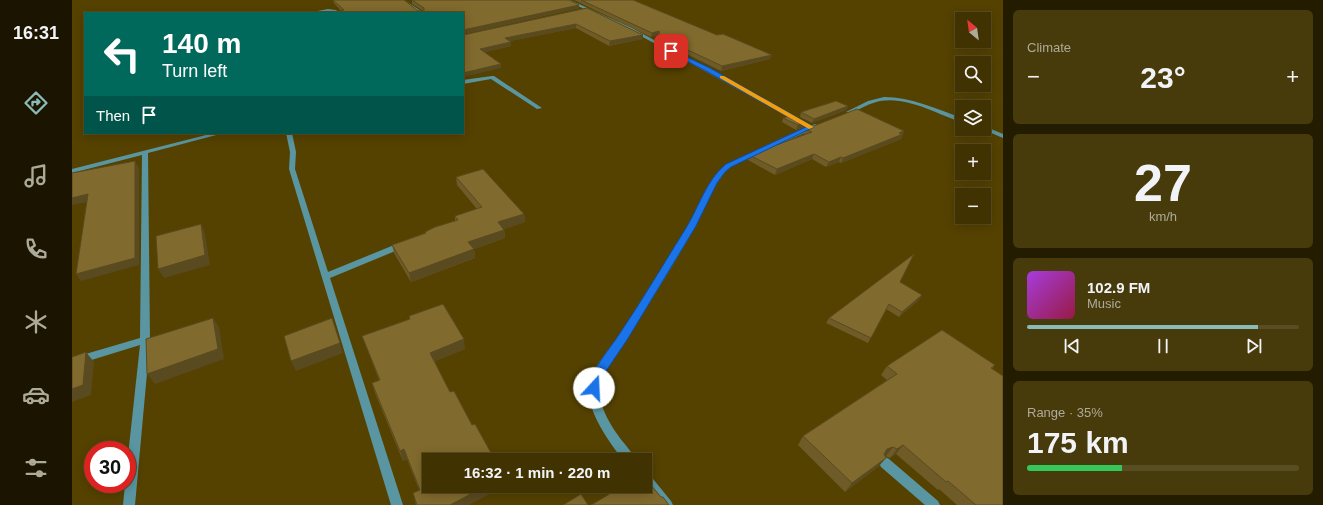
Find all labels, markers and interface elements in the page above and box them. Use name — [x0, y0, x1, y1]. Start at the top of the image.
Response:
north arrow — [955, 12, 991, 48]
map controls — [955, 12, 991, 224]
text: 16:31 — [13, 23, 59, 43]
icon: left — [96, 28, 148, 80]
text: 140 m — [162, 28, 241, 59]
pin — [654, 34, 688, 68]
icon: arrive — [660, 40, 682, 62]
text: Climate — [1027, 40, 1071, 55]
button: search — [955, 56, 991, 92]
text: Turn left — [162, 61, 227, 81]
text: 23° — [1140, 61, 1186, 94]
text: − — [1027, 64, 1040, 89]
text: + — [1286, 64, 1299, 89]
icon: directions — [22, 89, 50, 117]
button: layers — [955, 100, 991, 136]
icon: arrive — [138, 104, 160, 126]
text: Then — [96, 107, 130, 124]
button: + — [955, 144, 991, 180]
text: 27 — [1134, 154, 1192, 212]
icon: music — [22, 162, 50, 190]
button: − — [955, 188, 991, 224]
text: km/h — [1149, 209, 1177, 224]
icon: phone — [22, 235, 50, 263]
text: 102.9 FM — [1087, 279, 1150, 296]
text: Music — [1087, 296, 1121, 311]
icon: climate — [22, 308, 50, 336]
icon: previous — [1061, 335, 1083, 357]
icon: pause — [1152, 335, 1174, 357]
icon: next — [1243, 335, 1265, 357]
position arrow — [573, 367, 615, 409]
icon: car — [22, 381, 50, 409]
text: Range · 35% — [1027, 405, 1103, 420]
text: 175 km — [1027, 426, 1129, 459]
speed limit sign: 30 — [84, 441, 136, 493]
icon: filters — [22, 454, 50, 482]
text: 16:32 · 1 min · 220 m — [464, 464, 610, 481]

